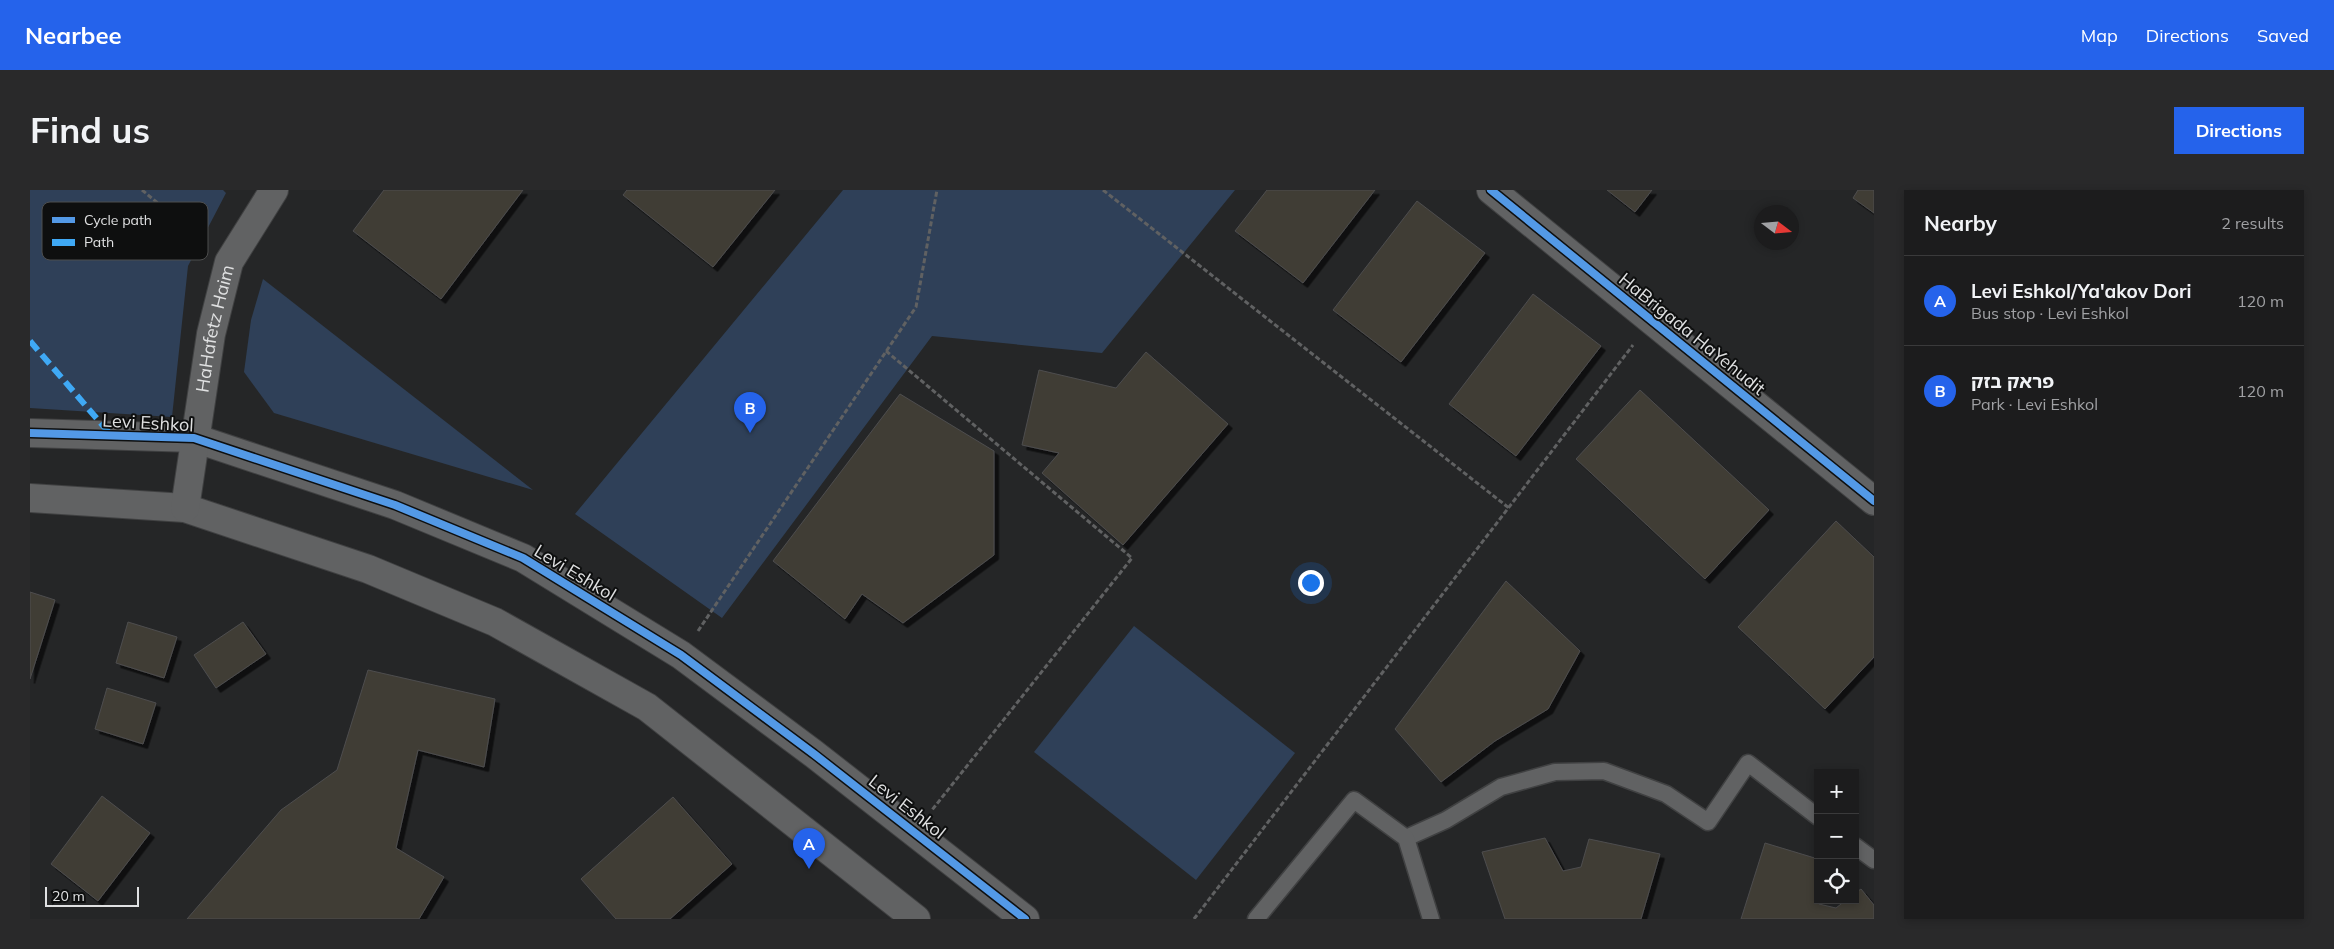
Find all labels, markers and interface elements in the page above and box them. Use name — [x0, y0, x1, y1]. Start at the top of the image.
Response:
text: Nearbee — [25, 20, 122, 50]
text: Map — [2081, 24, 2118, 47]
text: Directions — [2146, 24, 2229, 47]
text: Saved — [2257, 24, 2309, 47]
button: Directions — [2174, 107, 2304, 154]
text: Find us — [30, 108, 150, 152]
legend — [42, 202, 208, 260]
north arrow — [1754, 205, 1799, 250]
text: Nearby — [1924, 210, 1997, 236]
text: Cycle path — [84, 211, 152, 229]
text: 2 results — [2221, 213, 2284, 233]
text: Path — [84, 233, 114, 251]
street label: HaHafetz Haim — [190, 262, 239, 394]
street label: HaBrigada HaYehudit — [1614, 267, 1770, 400]
text: Levi Eshkol/Ya'akov Dori — [1971, 279, 2191, 303]
text: A — [1934, 291, 1946, 311]
text: 120 m — [2237, 291, 2284, 311]
text: Bus stop · Levi Eshkol — [1971, 303, 2129, 323]
text: פראק בזק — [1971, 369, 2054, 393]
text: B — [1934, 381, 1946, 401]
text: 120 m — [2237, 381, 2284, 401]
pin: B — [734, 392, 766, 433]
text: Park · Levi Eshkol — [1971, 394, 2098, 414]
street label: Levi Eshkol — [102, 409, 194, 436]
street label: Levi Eshkol — [530, 539, 620, 606]
your location — [1298, 570, 1324, 596]
street label: Levi Eshkol — [864, 769, 950, 844]
map controls — [1814, 769, 1859, 904]
button: + — [1814, 769, 1859, 814]
button: − — [1814, 814, 1859, 859]
pin: A — [793, 828, 825, 869]
button: locate — [1814, 859, 1859, 904]
scale bar — [45, 884, 139, 907]
text: 20 m — [52, 887, 85, 905]

